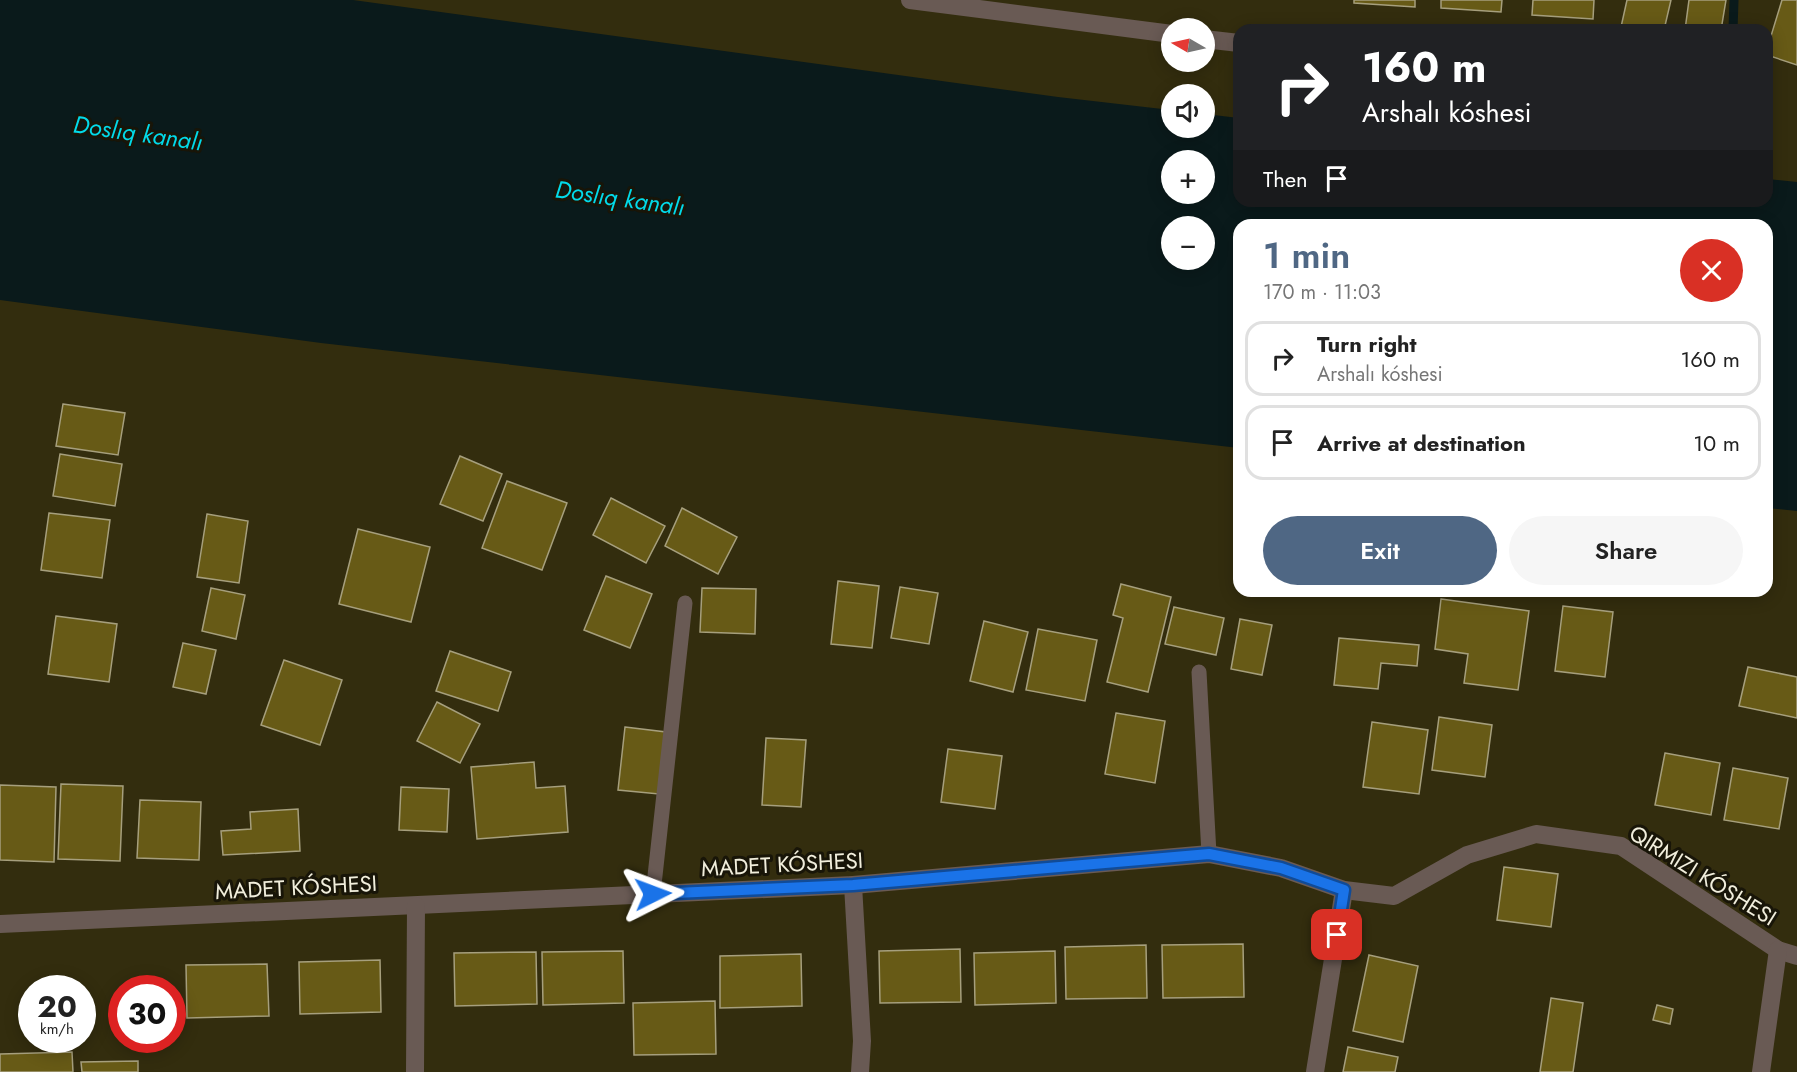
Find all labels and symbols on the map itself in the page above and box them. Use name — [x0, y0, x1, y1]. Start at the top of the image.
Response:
north arrow — [1161, 18, 1215, 72]
water label: Doslıq kanalı — [71, 107, 205, 159]
water label: Doslıq kanalı — [553, 172, 687, 224]
street label: QIRMIZI KÓSHESI — [1623, 817, 1783, 933]
street label: MADET KÓSHESI — [700, 844, 864, 884]
position arrow — [621, 862, 685, 926]
street label: MADET KÓSHESI — [214, 867, 378, 907]
pin — [1311, 909, 1362, 960]
speed limit sign: 30 — [108, 975, 186, 1053]

